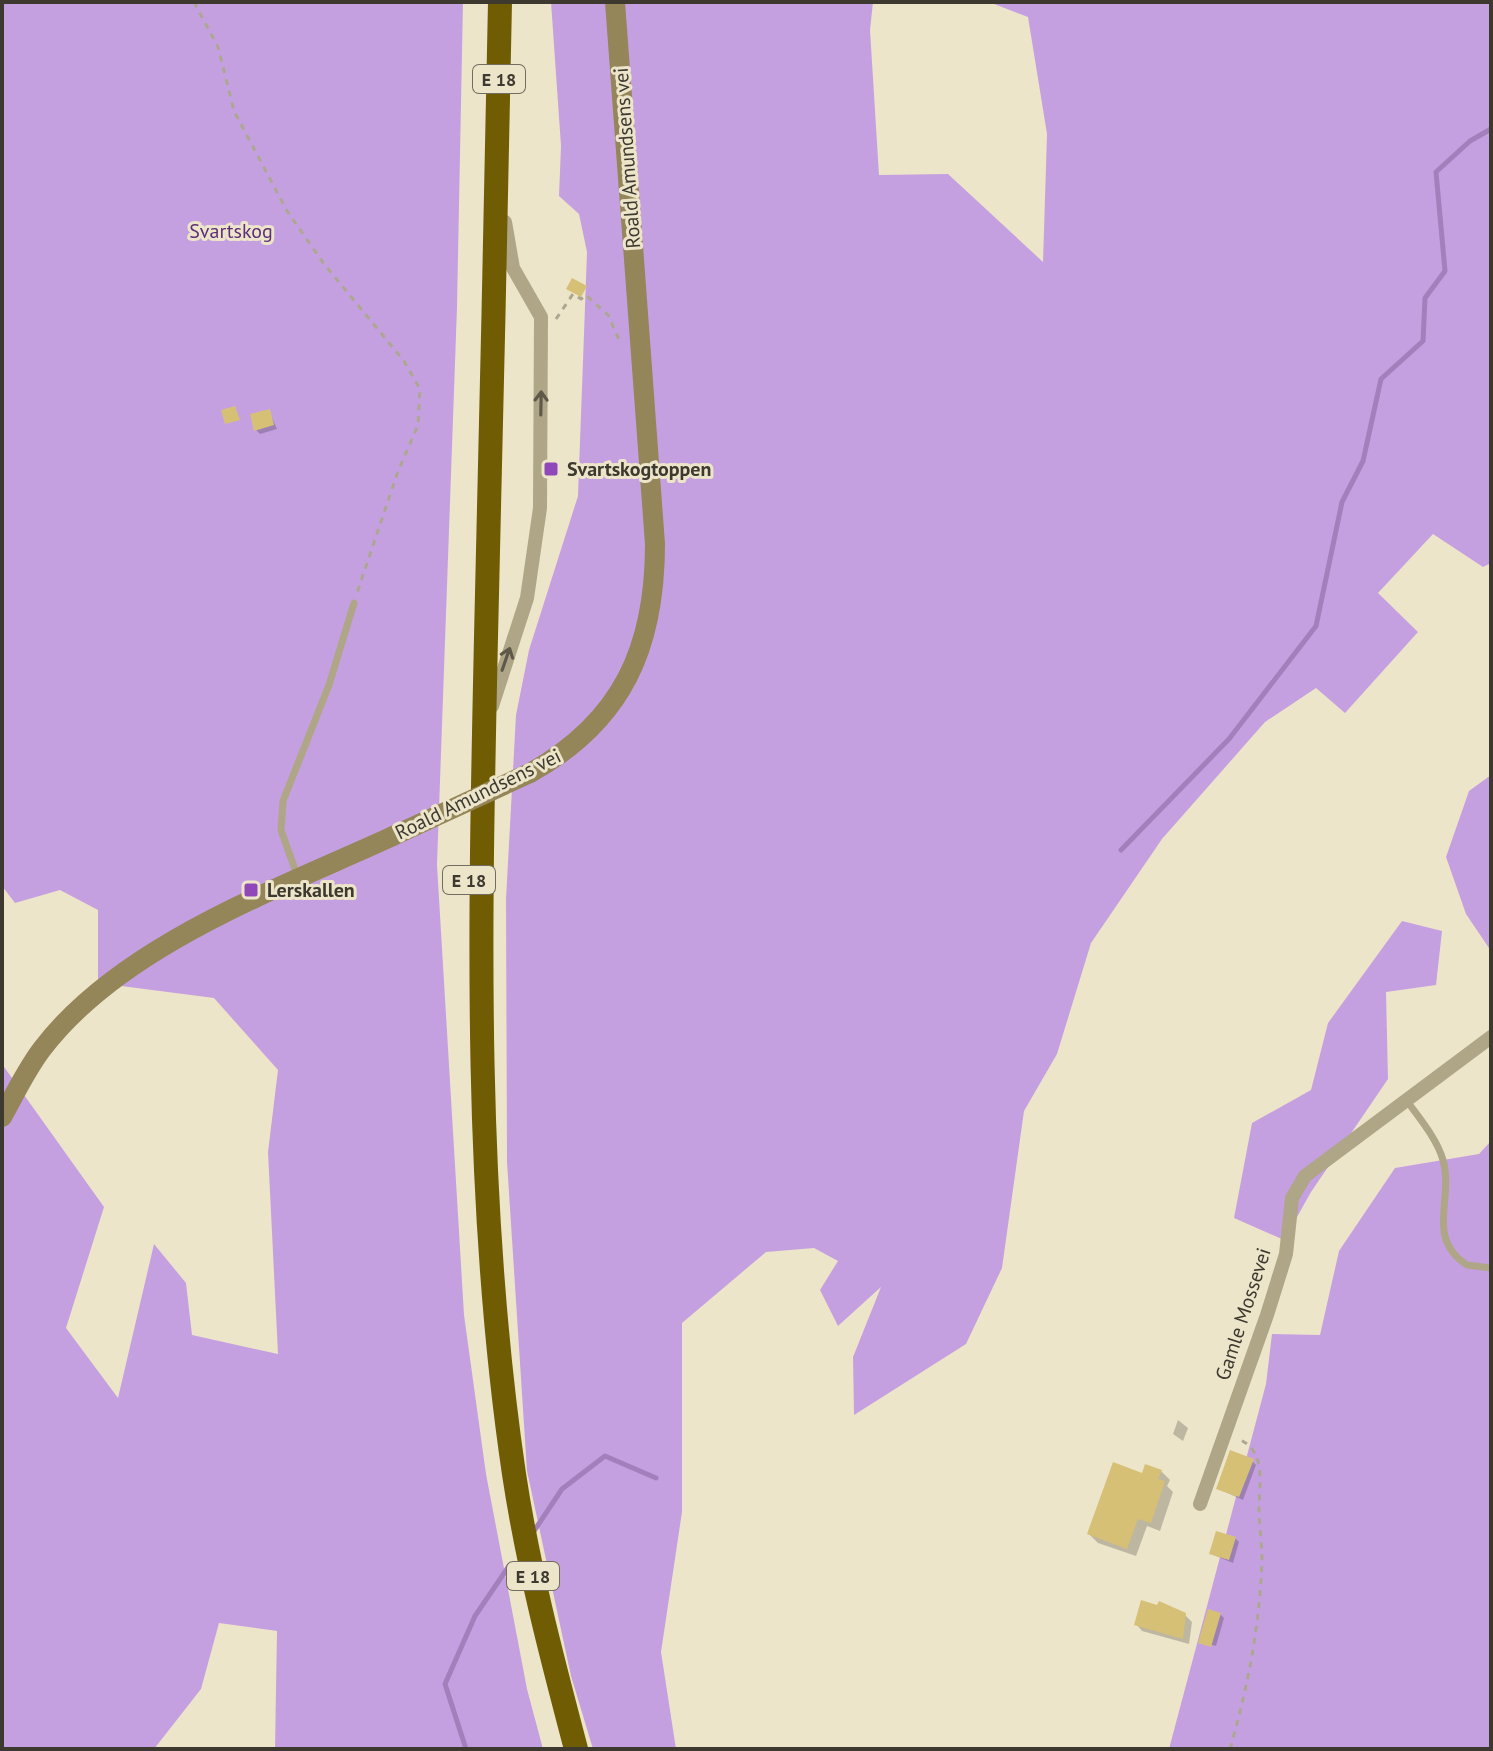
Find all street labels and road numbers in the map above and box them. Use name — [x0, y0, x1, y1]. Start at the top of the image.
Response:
road number: E 18 — [473, 65, 525, 93]
street label: Roald Amundsens vei — [608, 67, 646, 249]
street label: Roald Amundsens vei — [391, 743, 565, 845]
road number: E 18 — [443, 866, 495, 894]
street label: Gamle Mossevei — [1209, 1244, 1277, 1384]
road number: E 18 — [507, 1562, 559, 1590]

